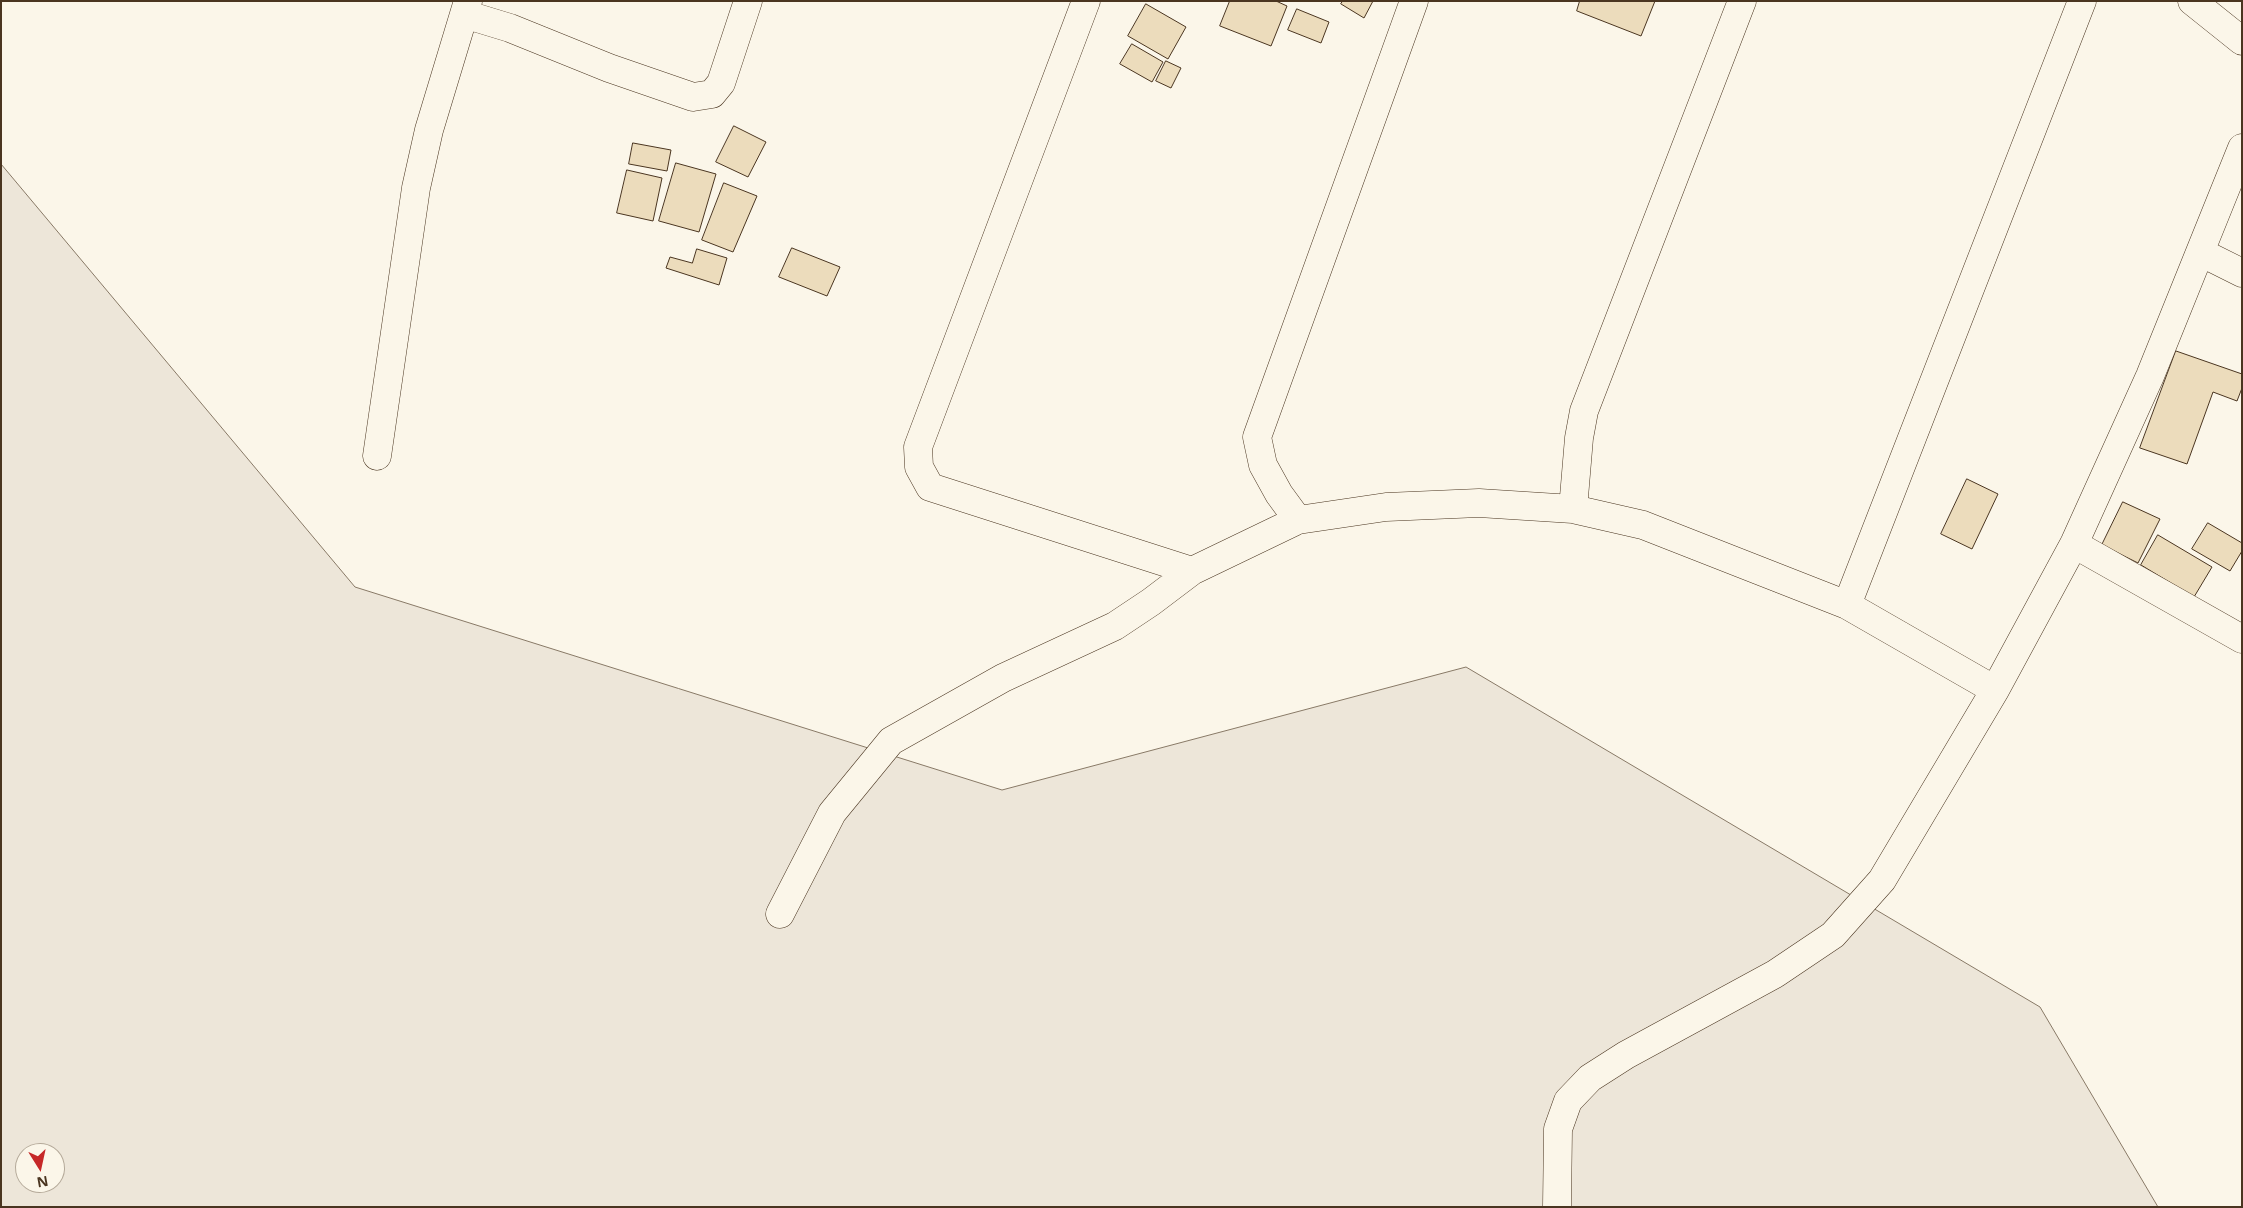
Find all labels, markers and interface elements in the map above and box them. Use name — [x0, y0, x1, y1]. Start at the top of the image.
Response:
north arrow — [15, 1143, 65, 1193]
text: N — [35, 1172, 50, 1193]

